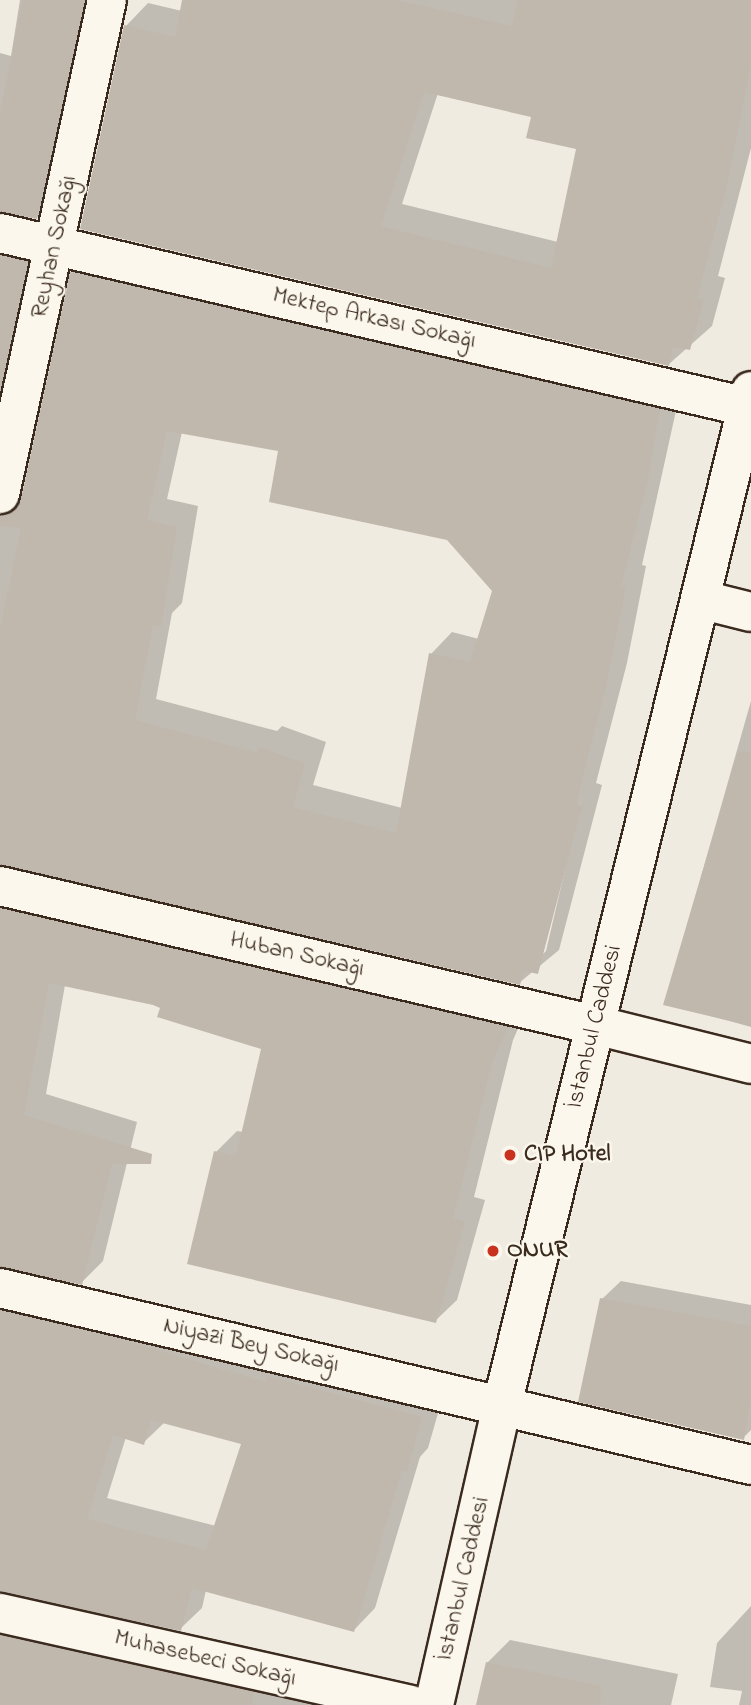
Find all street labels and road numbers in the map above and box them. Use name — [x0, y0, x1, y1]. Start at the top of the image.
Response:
street label: Reyhan Sokağı — [26, 173, 84, 321]
street label: Mektep Arkası Sokağı — [270, 282, 478, 356]
street label: Huban Sokağı — [227, 926, 367, 984]
street label: İstanbul Caddesi — [561, 942, 629, 1112]
street label: Niyazi Bey Sokağı — [160, 1312, 342, 1380]
street label: İstanbul Caddesi — [431, 1494, 497, 1664]
street label: Muhasebeci Sokağı — [111, 1624, 299, 1694]

